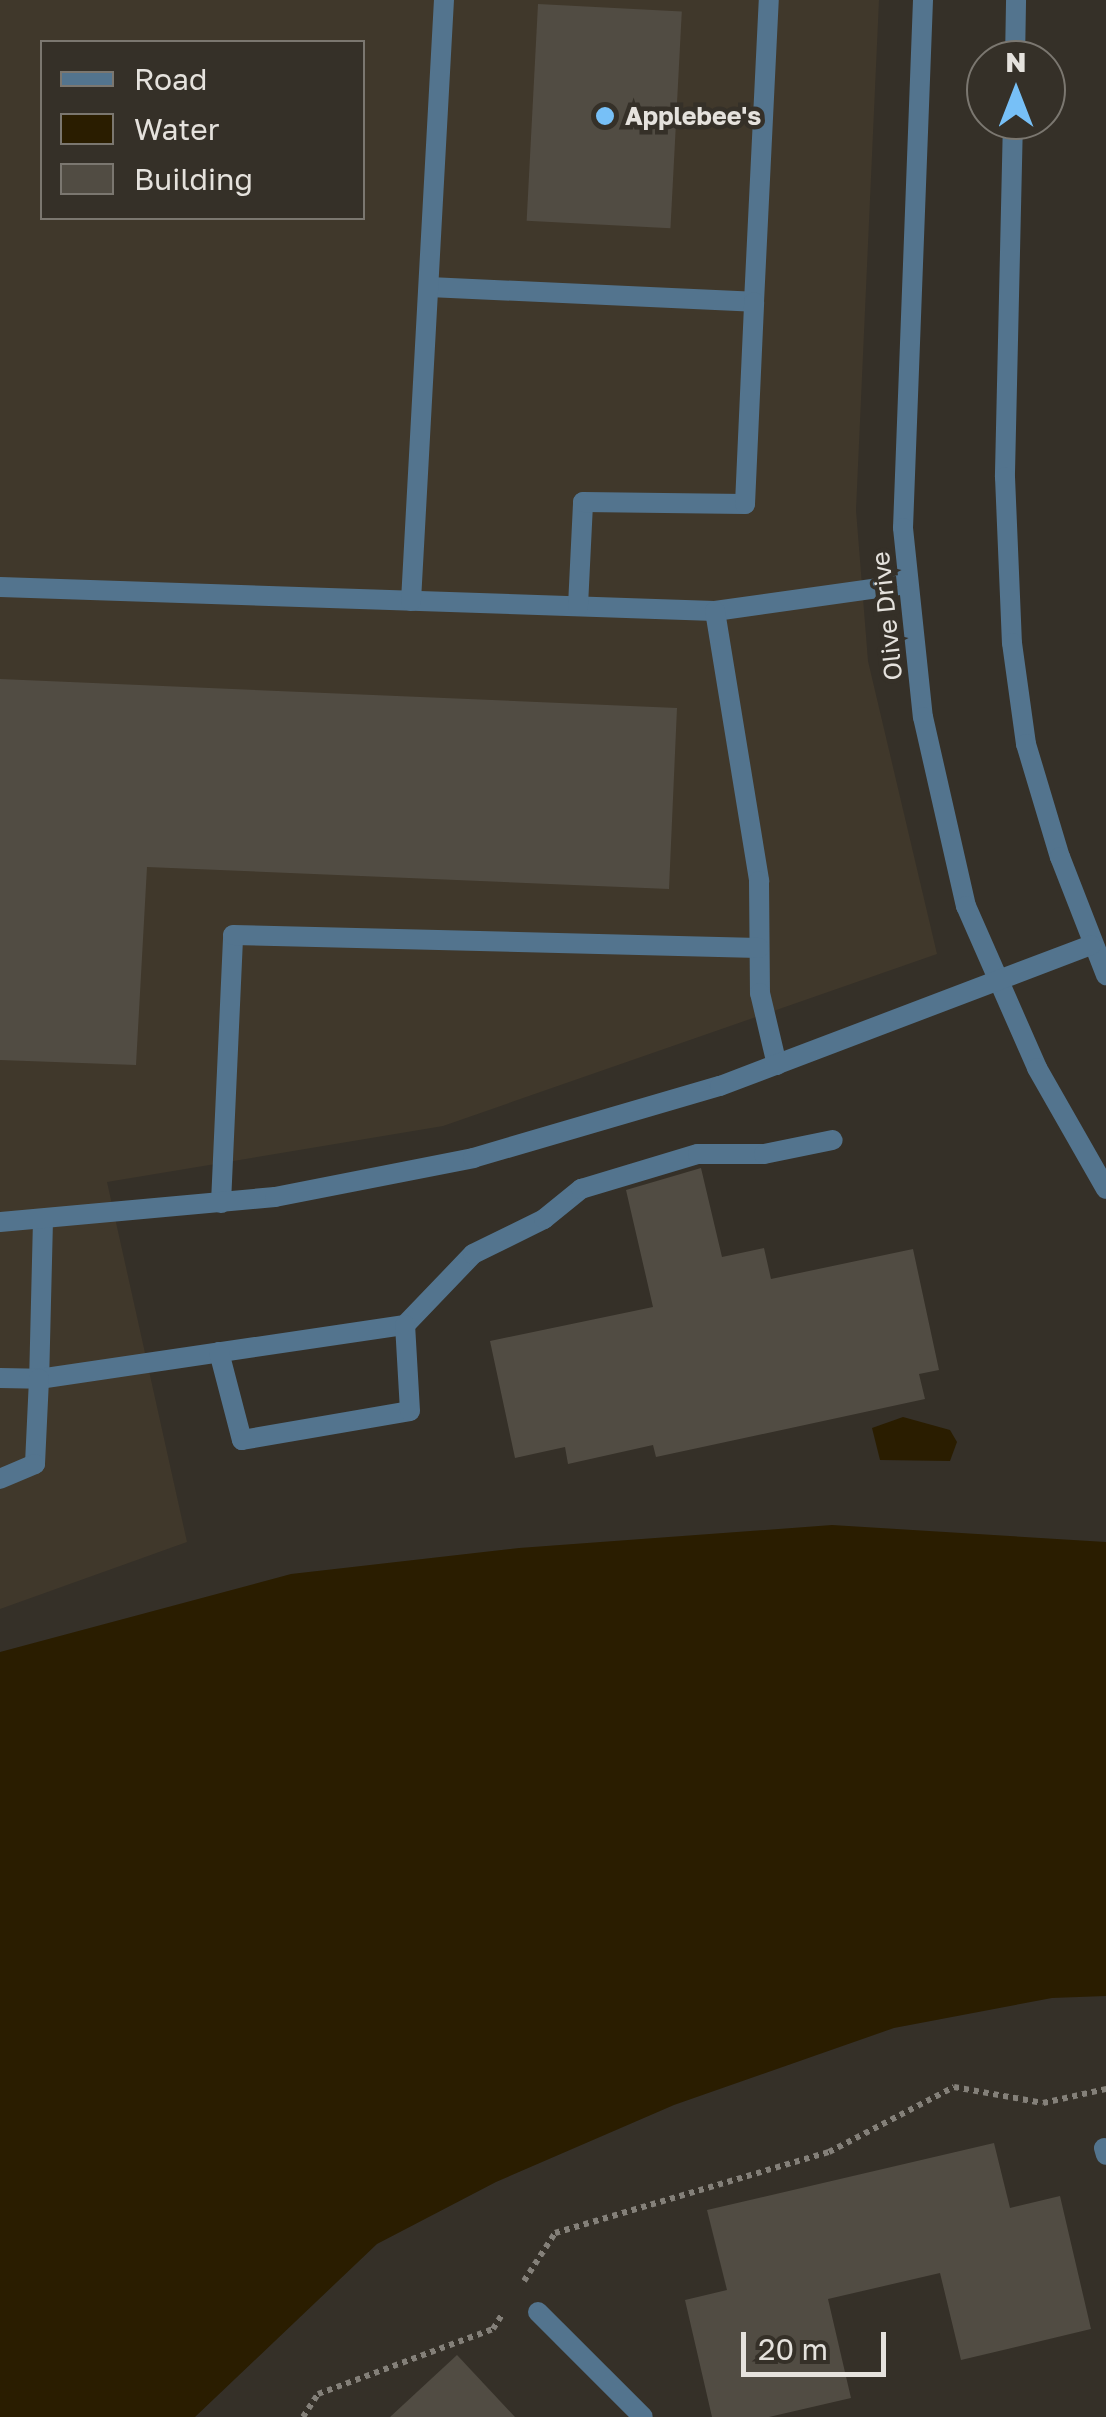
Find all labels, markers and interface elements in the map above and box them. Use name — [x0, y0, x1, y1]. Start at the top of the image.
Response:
legend — [40, 40, 365, 220]
north arrow — [966, 40, 1066, 140]
text: N — [1005, 45, 1027, 78]
text: Road — [134, 61, 208, 97]
place label: Applebee's — [625, 101, 761, 131]
marker: Applebee's — [594, 105, 616, 127]
text: Water — [134, 111, 219, 147]
text: Building — [134, 161, 253, 197]
street label: Olive Drive — [865, 550, 909, 682]
scale bar — [746, 2312, 891, 2374]
text: 20 m — [758, 2331, 828, 2367]

